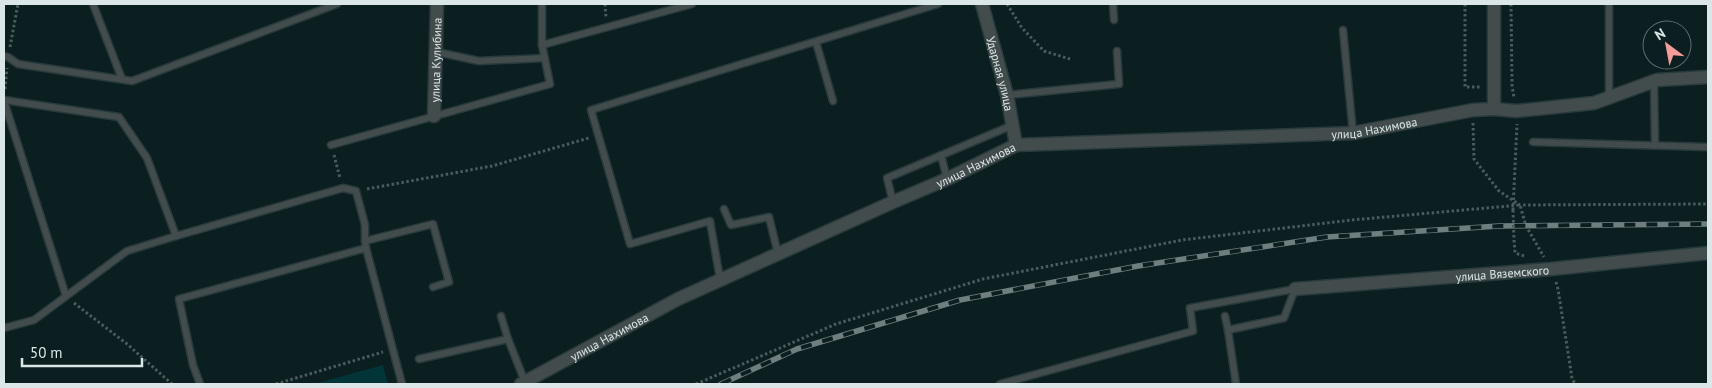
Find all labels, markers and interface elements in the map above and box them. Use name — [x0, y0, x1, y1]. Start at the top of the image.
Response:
street label: улица Кулибина — [427, 17, 444, 103]
north arrow — [1642, 20, 1692, 70]
text: N — [1651, 24, 1669, 44]
street label: Ударная улица — [984, 35, 1017, 112]
street label: улица Нахимова — [1331, 113, 1418, 141]
street label: улица Нахимова — [934, 139, 1018, 190]
street label: улица Вяземского — [1455, 262, 1550, 284]
street label: улица Нахимова — [567, 309, 651, 364]
scale bar — [22, 336, 142, 368]
text: 50 m — [30, 343, 63, 362]

